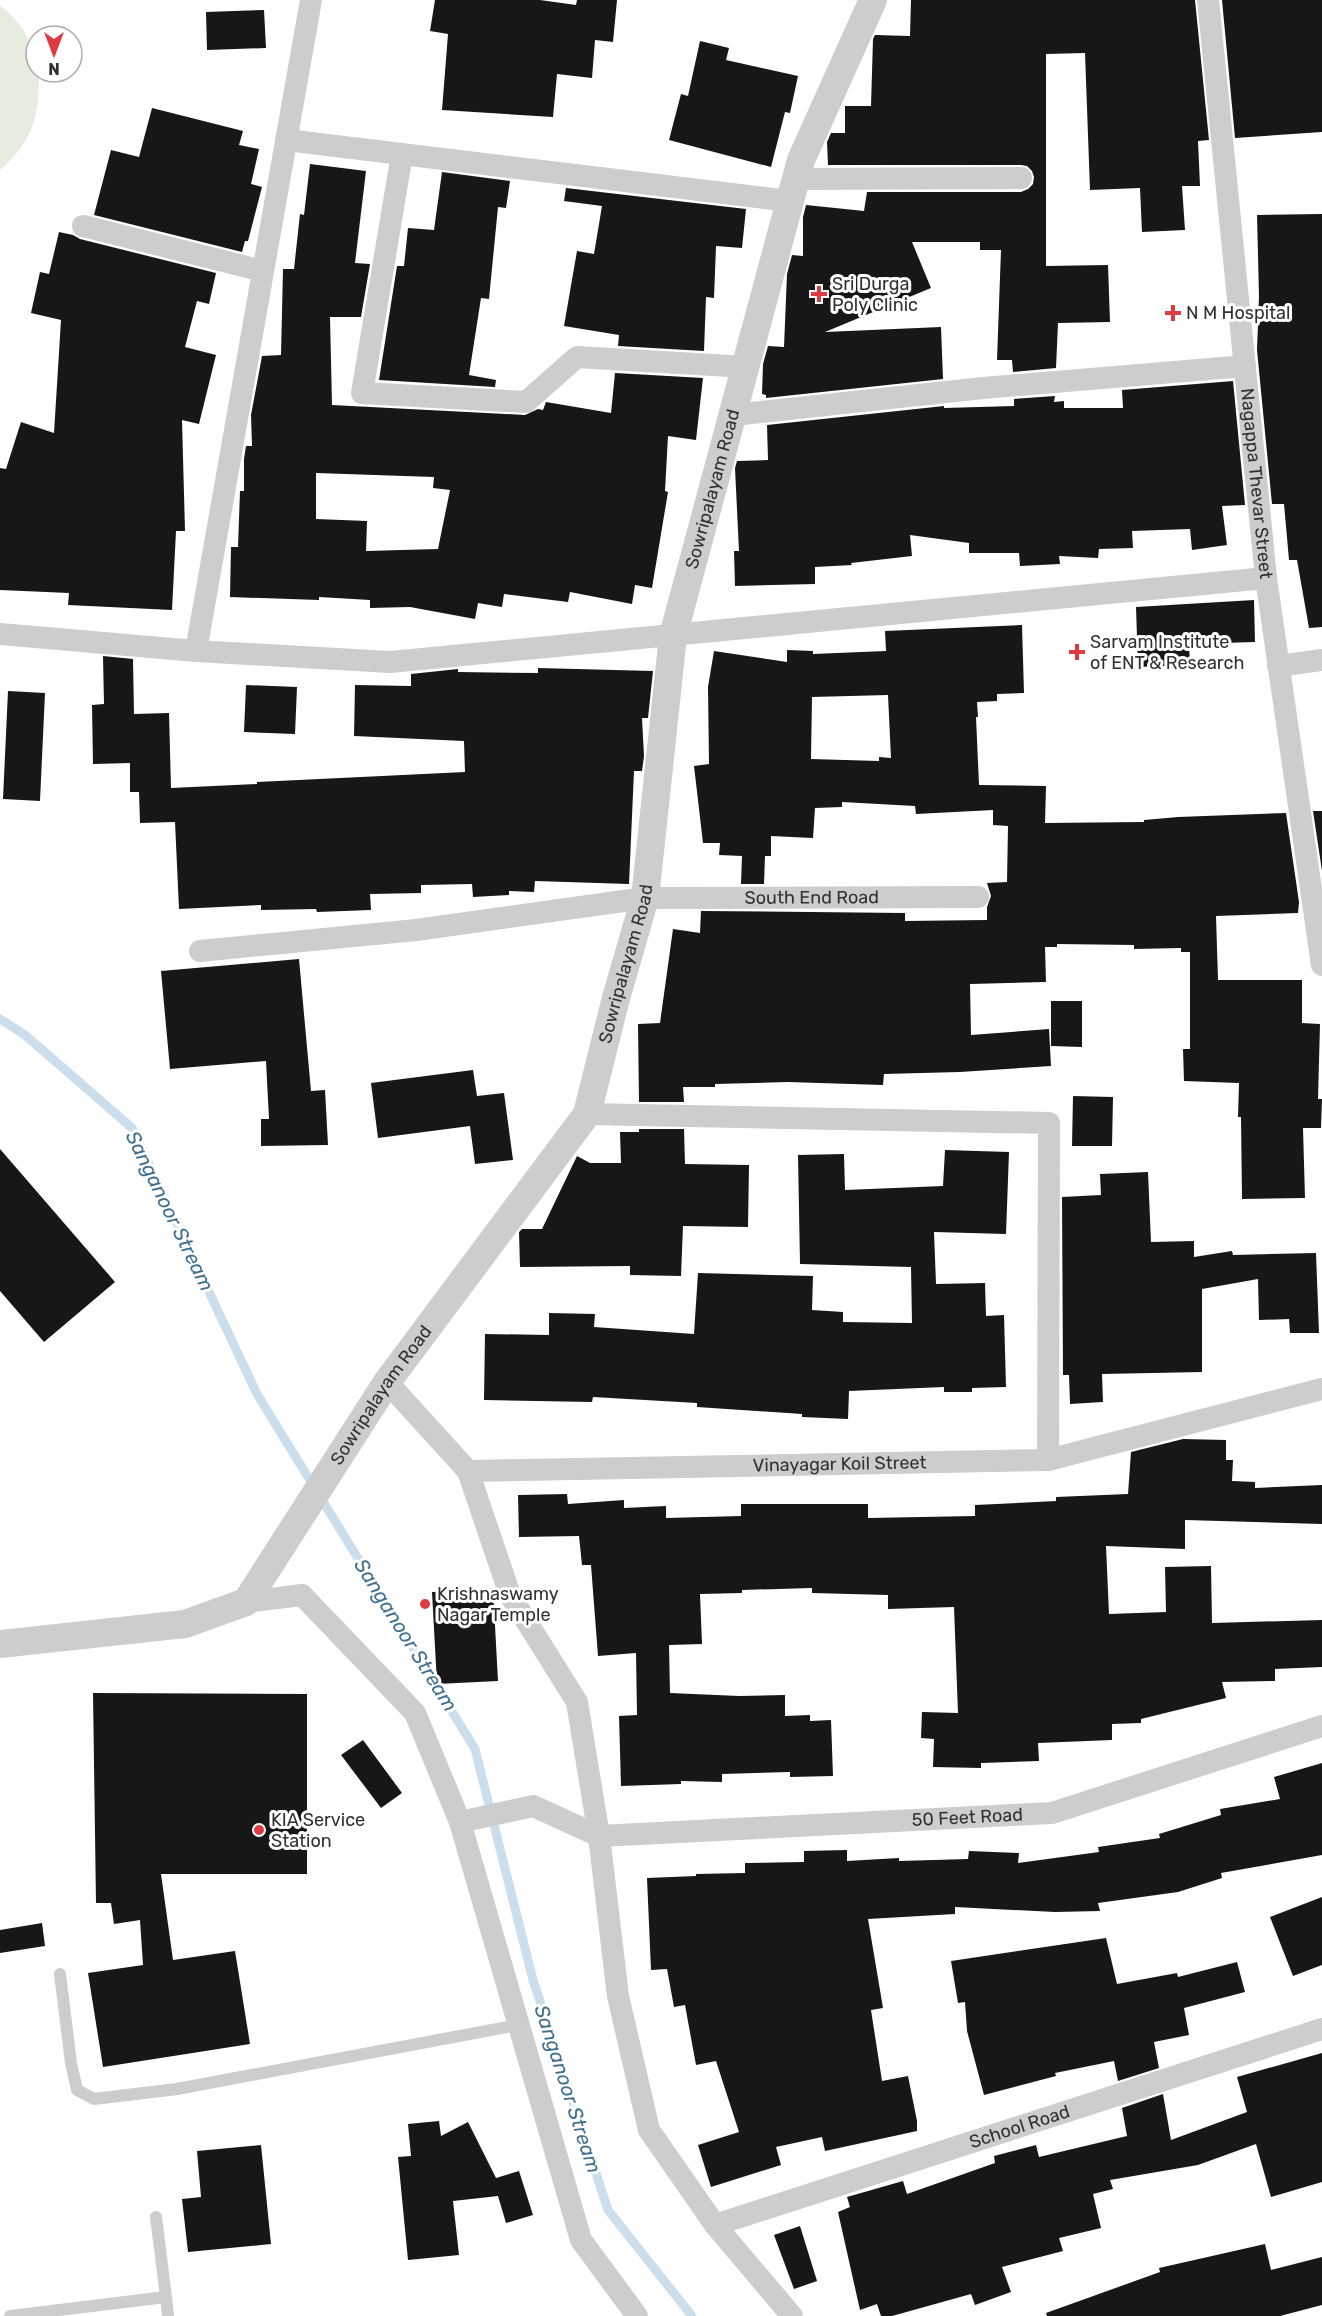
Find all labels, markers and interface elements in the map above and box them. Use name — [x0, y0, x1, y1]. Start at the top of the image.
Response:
north arrow — [24, 24, 84, 84]
text: N — [48, 59, 60, 78]
place label: Sri Durga Poly Clinic — [832, 273, 918, 316]
marker: Sri Durga Poly Clinic — [810, 285, 828, 303]
place label: N M Hospital — [1186, 302, 1290, 324]
marker: N M Hospital — [1164, 304, 1182, 322]
street label: Nagappa Thevar Street — [1236, 387, 1277, 580]
street label: Sowripalayam Road — [681, 407, 744, 571]
place label: Sarvam Institute of ENT & Research — [1090, 631, 1244, 674]
marker: Sarvam Institute of ENT & Research — [1068, 643, 1086, 661]
street label: Sowripalayam Road — [594, 883, 657, 1046]
street label: South End Road — [744, 886, 879, 909]
water label: Sanganoor Stream — [121, 1127, 219, 1295]
street label: Sowripalayam Road — [326, 1321, 436, 1469]
street label: Vinayagar Koil Street — [753, 1451, 927, 1477]
water label: Sanganoor Stream — [349, 1554, 463, 1716]
place label: Krishnaswamy Nagar Temple — [437, 1583, 559, 1626]
marker: Krishnaswamy Nagar Temple — [418, 1597, 432, 1611]
street label: 50 Feet Road — [911, 1803, 1023, 1831]
place label: KIA Service Station — [271, 1809, 365, 1852]
marker: KIA Service Station — [252, 1823, 266, 1837]
water label: Sanganoor Stream — [529, 2002, 607, 2176]
street label: School Road — [967, 2100, 1073, 2153]

